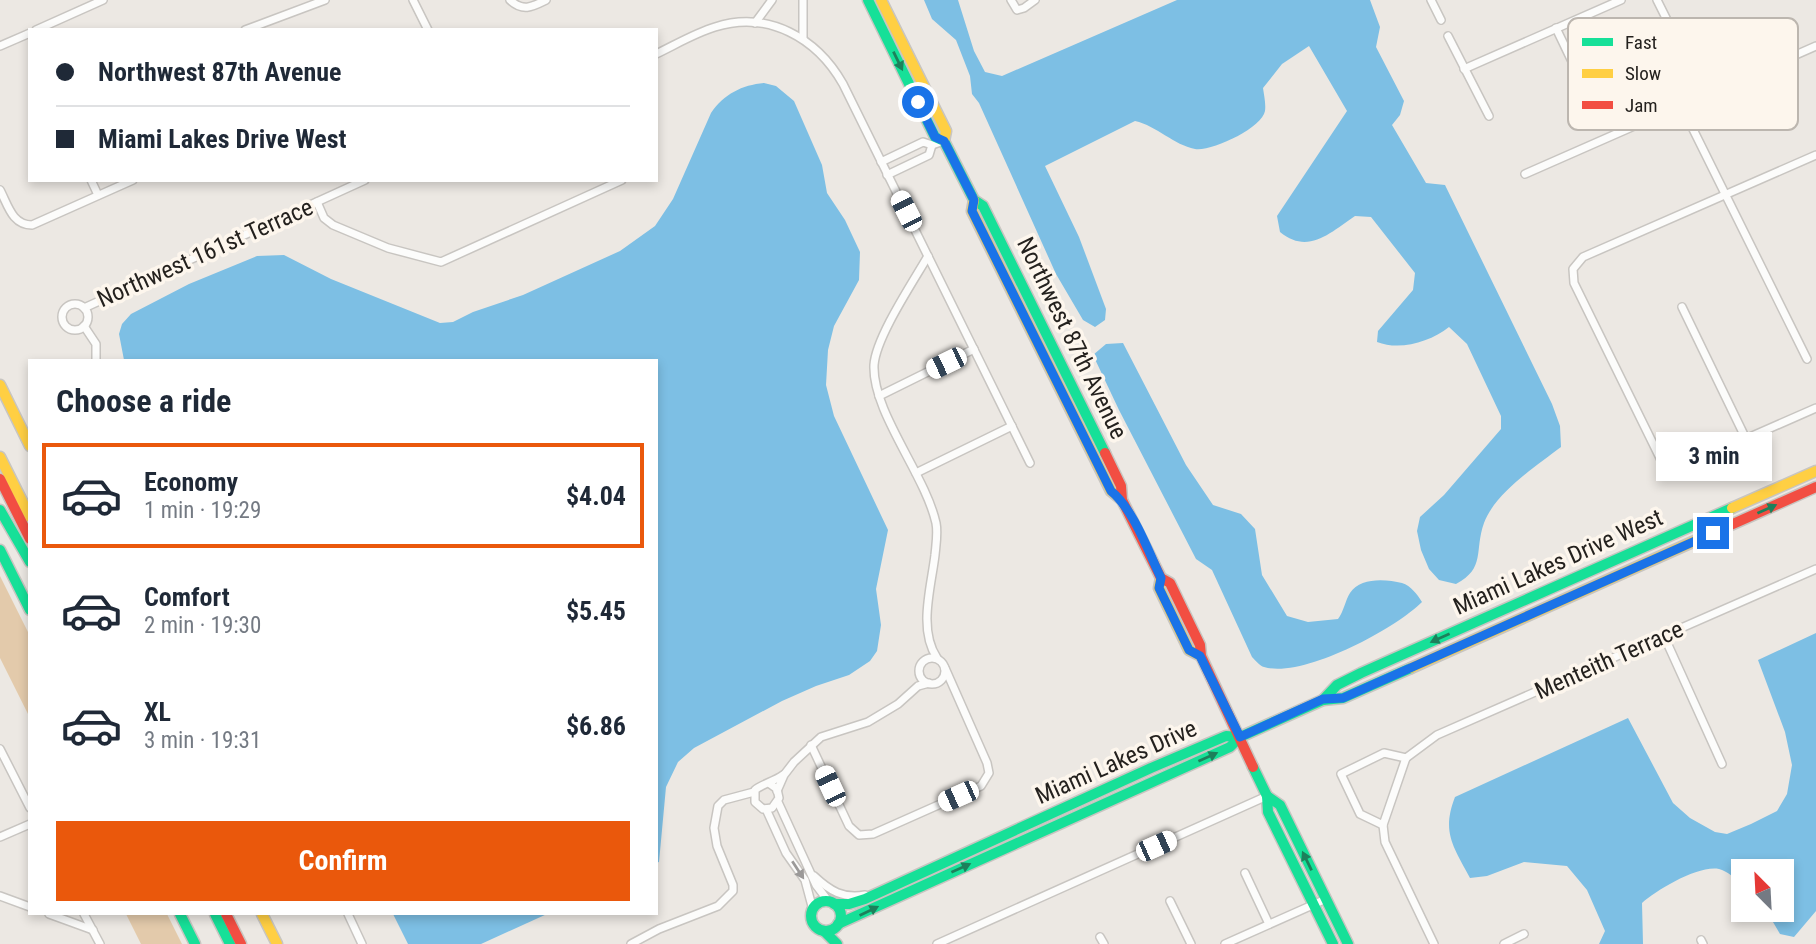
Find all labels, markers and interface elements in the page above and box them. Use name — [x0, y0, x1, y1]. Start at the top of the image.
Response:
legend — [1568, 18, 1798, 130]
text: Fast — [1625, 31, 1657, 54]
one-way arrow — [893, 51, 904, 71]
text: Northwest 87th Avenue — [98, 57, 341, 87]
text: Slow — [1625, 62, 1661, 85]
route start — [902, 86, 934, 118]
text: Jam — [1625, 94, 1658, 117]
text: Miami Lakes Drive West — [98, 124, 347, 154]
car — [888, 188, 925, 234]
street label: Northwest 161st Terrace — [93, 193, 317, 313]
street label: Northwest 87th Avenue — [1011, 233, 1133, 443]
car — [923, 344, 970, 382]
text: Choose a ride — [56, 382, 231, 420]
callout: 3 min — [1655, 432, 1771, 480]
text: 3 min — [1688, 443, 1740, 470]
icon: car — [60, 464, 123, 527]
text: Economy — [144, 467, 238, 497]
text: $4.04 — [566, 481, 626, 511]
text: 1 min · 19:29 — [144, 497, 261, 524]
street label: Miami Lakes Drive West — [1449, 503, 1667, 621]
one-way arrow — [1757, 503, 1778, 514]
route end — [1697, 517, 1729, 549]
icon: car — [60, 579, 123, 642]
text: Comfort — [144, 582, 230, 612]
text: $5.45 — [566, 596, 626, 626]
text: 2 min · 19:30 — [144, 612, 261, 639]
street label: Menteith Terrace — [1531, 615, 1687, 705]
one-way arrow — [1430, 632, 1450, 644]
icon: car — [60, 694, 123, 757]
text: XL — [144, 697, 171, 727]
text: $6.86 — [566, 711, 626, 741]
street label: Miami Lakes Drive — [1031, 714, 1201, 810]
text: 3 min · 19:31 — [144, 727, 261, 754]
one-way arrow — [1198, 751, 1218, 763]
car — [812, 763, 849, 809]
car — [935, 778, 982, 814]
button: Confirm — [56, 821, 630, 901]
car — [1133, 828, 1180, 864]
one-way arrow — [1302, 851, 1313, 871]
north arrow — [1731, 859, 1794, 922]
map controls — [1731, 859, 1794, 922]
one-way arrow — [791, 861, 805, 879]
one-way arrow — [950, 862, 971, 873]
one-way arrow — [859, 905, 879, 916]

